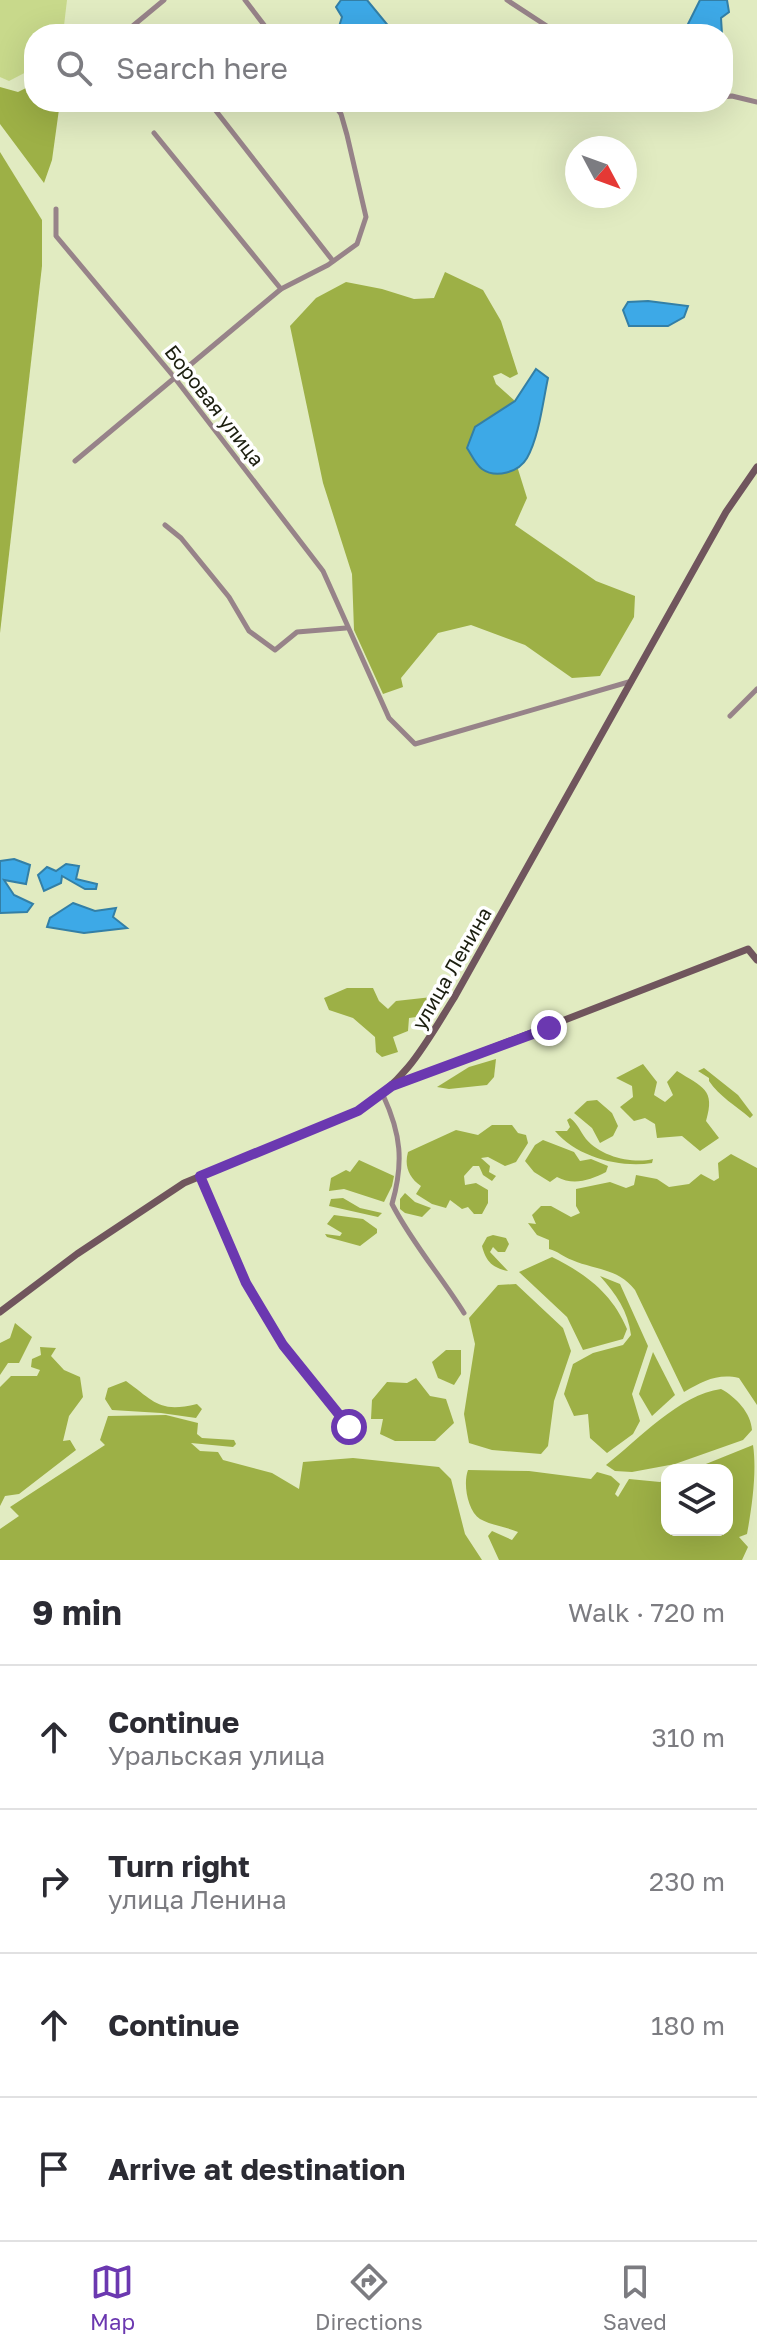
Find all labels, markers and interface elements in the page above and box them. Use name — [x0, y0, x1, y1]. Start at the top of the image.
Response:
search box — [24, 24, 733, 112]
icon: search — [52, 46, 96, 90]
text: Search here — [116, 50, 288, 86]
north arrow — [565, 136, 637, 208]
street label: Боровая улица — [160, 340, 270, 470]
street label: улица Ленина — [406, 903, 496, 1033]
route end — [531, 1010, 567, 1046]
route start — [331, 1409, 367, 1445]
map controls — [661, 1464, 733, 1536]
button: layers — [661, 1464, 733, 1536]
text: 9 min — [32, 1592, 122, 1632]
text: Walk · 720 m — [568, 1597, 725, 1628]
text: Continue — [108, 1704, 239, 1740]
icon: ahead — [32, 1715, 76, 1759]
text: 310 m — [652, 1722, 725, 1753]
text: Уральская улица — [108, 1740, 325, 1771]
text: Turn right — [108, 1848, 250, 1884]
icon: right — [32, 1859, 76, 1903]
text: 230 m — [649, 1866, 725, 1897]
text: улица Ленина — [108, 1884, 287, 1915]
icon: ahead — [32, 2003, 76, 2047]
text: Continue — [108, 2007, 239, 2043]
text: 180 m — [651, 2010, 725, 2041]
icon: arrive — [32, 2147, 76, 2191]
text: Arrive at destination — [108, 2151, 405, 2187]
tab: Map — [90, 2260, 135, 2335]
tab: Directions — [315, 2260, 423, 2335]
tab: Saved — [603, 2260, 667, 2335]

